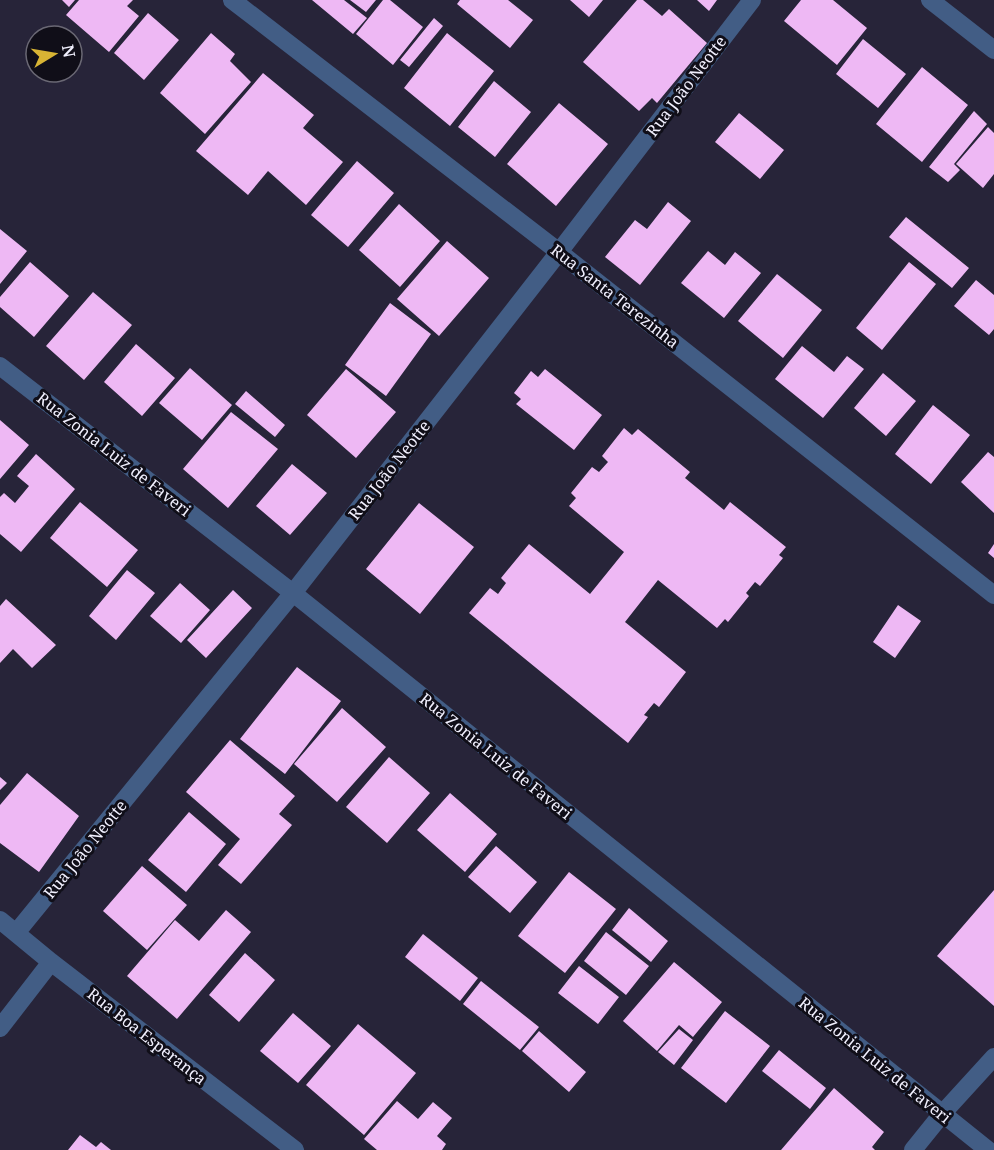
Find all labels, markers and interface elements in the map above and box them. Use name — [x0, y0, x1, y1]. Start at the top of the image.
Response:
north arrow — [24, 24, 84, 84]
street label: Rua João Neotte — [641, 31, 731, 141]
text: N — [57, 43, 81, 60]
street label: Rua Santa Terezinha — [546, 239, 684, 353]
street label: Rua Zonia Luiz de Faveri — [33, 387, 195, 521]
street label: Rua João Neotte — [343, 416, 435, 524]
street label: Rua Zonia Luiz de Faveri — [415, 688, 577, 824]
street label: Rua João Neotte — [38, 795, 132, 903]
street label: Rua Boa Esperança — [83, 982, 211, 1090]
street label: Rua Zonia Luiz de Faveri — [794, 992, 956, 1128]

